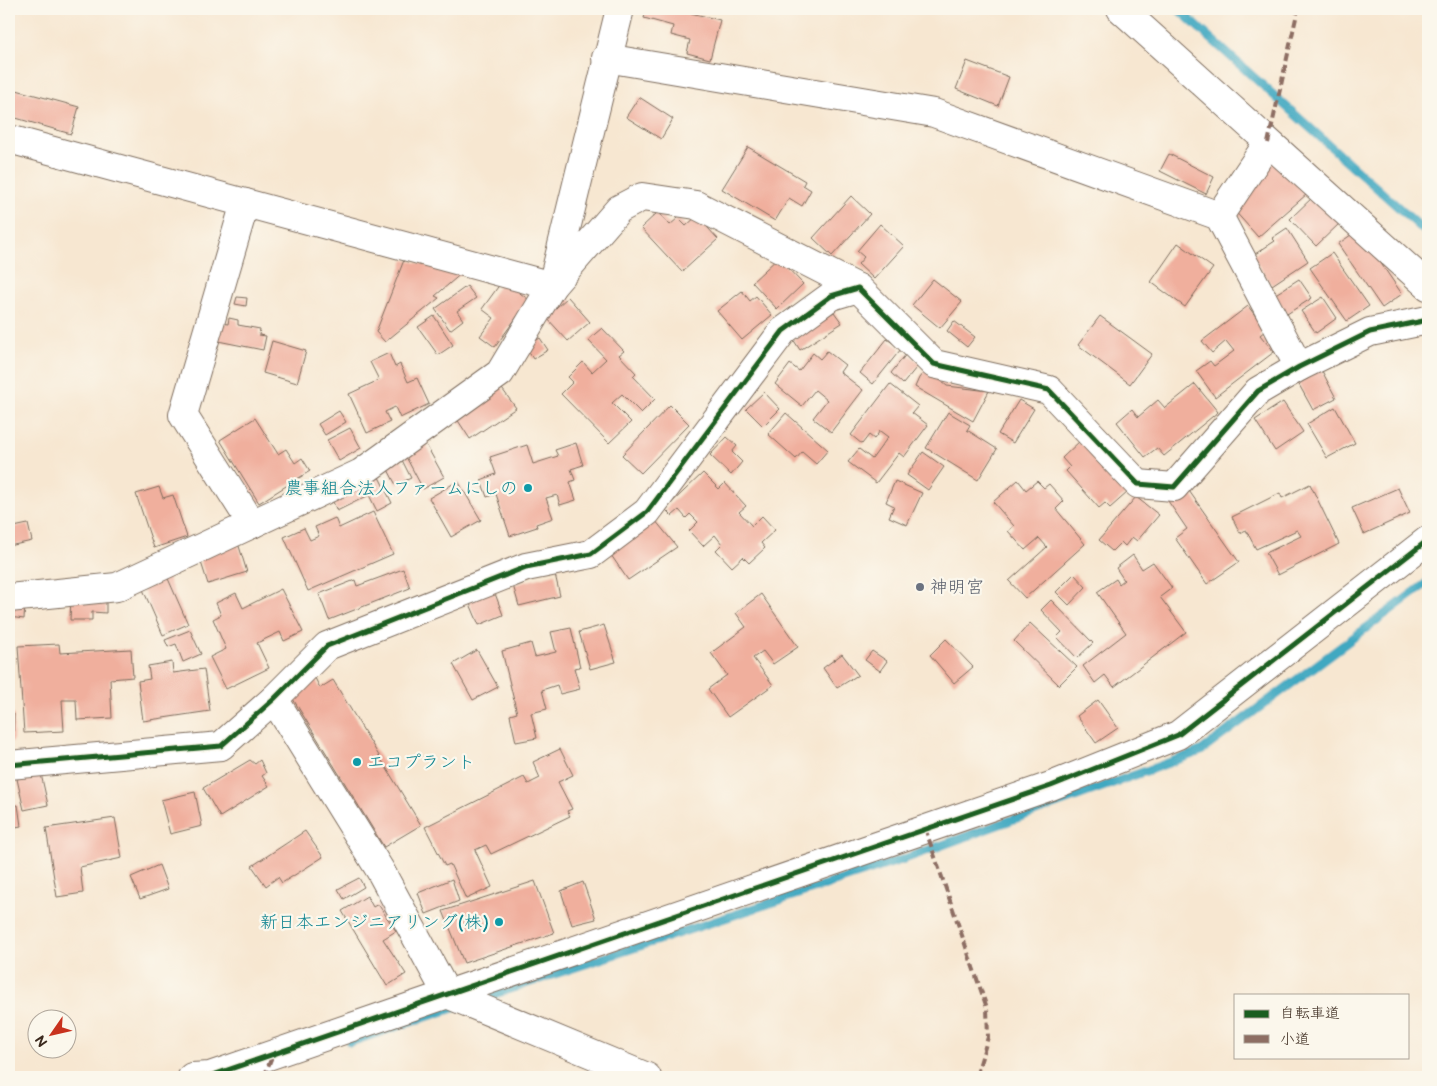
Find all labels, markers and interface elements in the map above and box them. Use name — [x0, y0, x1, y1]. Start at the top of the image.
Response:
place label: 農事組合法人ファームにしの — [285, 478, 518, 499]
marker: 農事組合法人ファームにしの — [522, 482, 534, 494]
place label: 神明宮 — [930, 577, 984, 598]
marker: 神明宮 — [914, 581, 926, 593]
place label: エコプラント — [367, 752, 475, 773]
marker: エコプラント — [351, 756, 363, 768]
place label: 新日本エンジニアリング(株) — [260, 912, 489, 933]
marker: 新日本エンジニアリング(株) — [493, 916, 505, 928]
legend — [1234, 994, 1410, 1058]
text: 自転車道 — [1280, 1004, 1340, 1023]
north arrow — [28, 1008, 78, 1058]
text: 小道 — [1280, 1030, 1310, 1049]
text: N — [32, 1032, 52, 1050]

